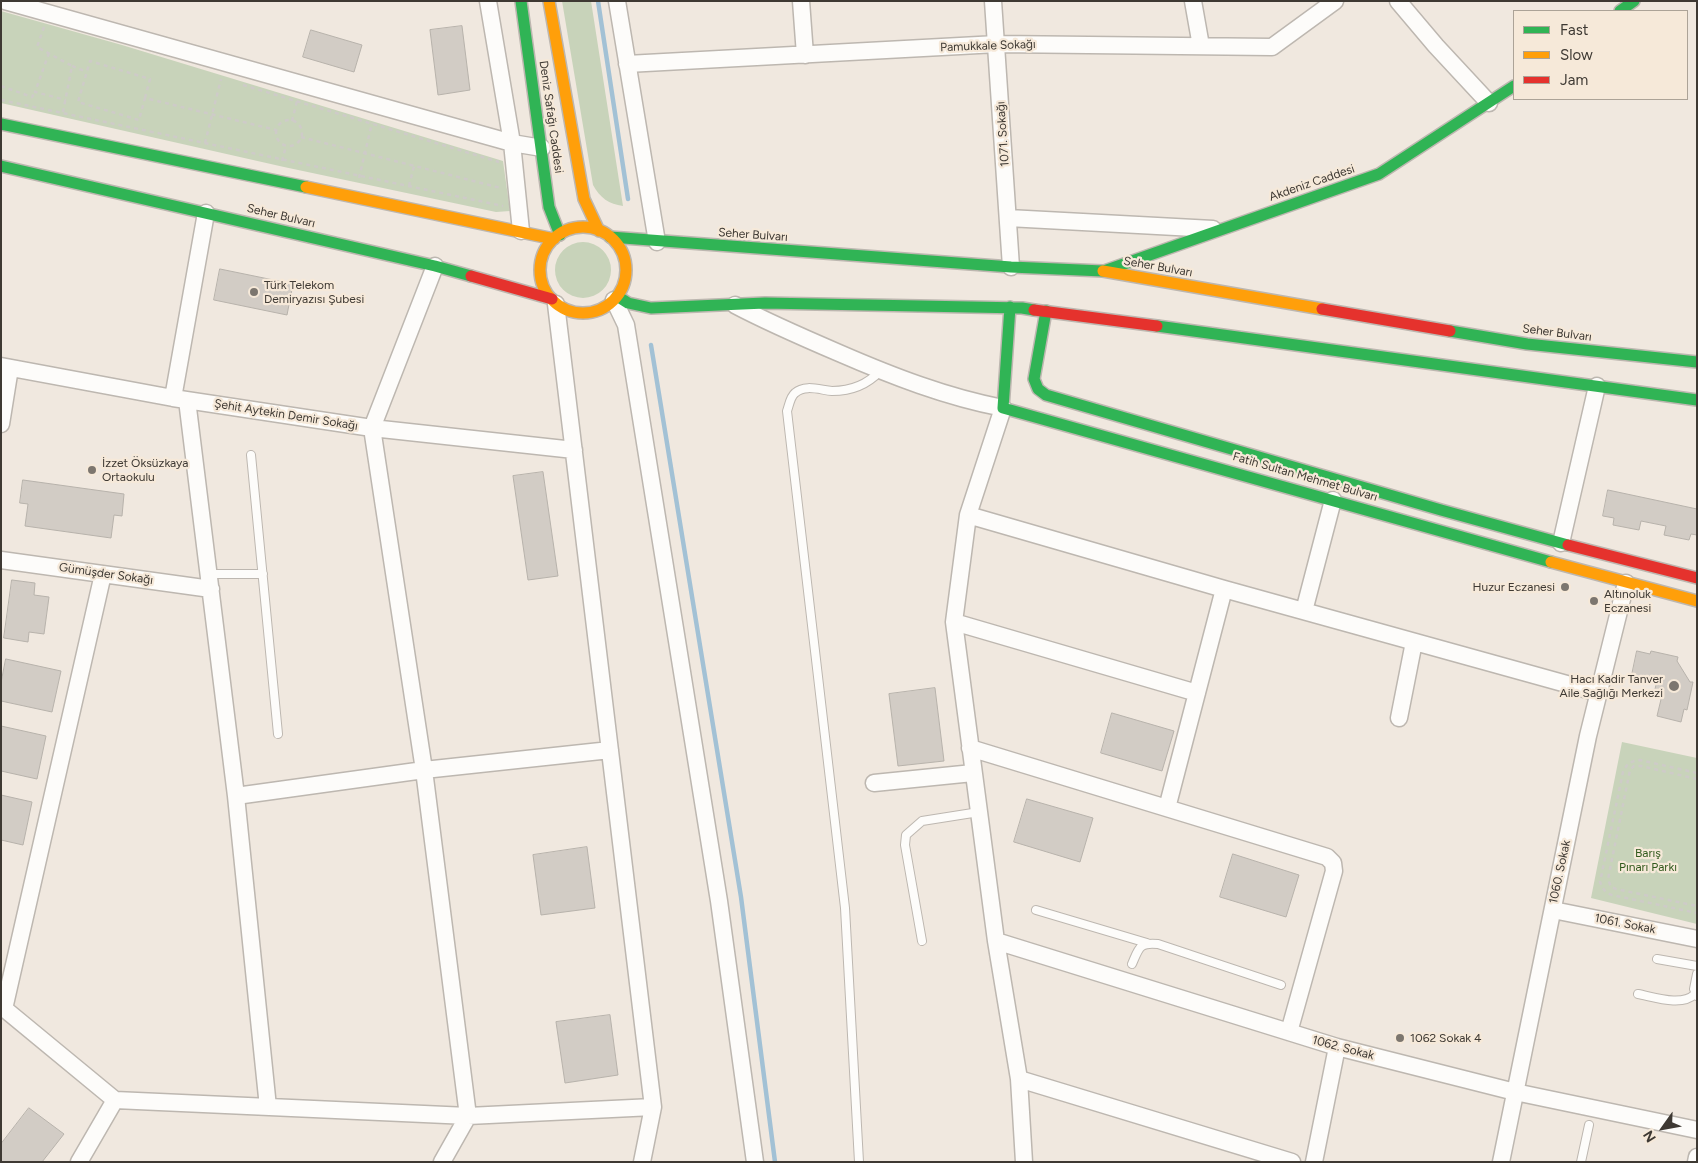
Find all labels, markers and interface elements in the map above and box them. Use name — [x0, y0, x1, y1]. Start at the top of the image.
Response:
legend — [1513, 10, 1688, 100]
text: Fast — [1560, 21, 1588, 39]
street label: Pamukkale Sokağı — [940, 37, 1036, 55]
text: Slow — [1560, 46, 1593, 64]
street label: Deniz Safağı Caddesi — [536, 60, 566, 174]
text: Jam — [1560, 71, 1588, 89]
street label: 1071. Sokağı — [994, 101, 1012, 167]
street label: Akdeniz Caddesi — [1267, 162, 1357, 204]
street label: Seher Bulvarı — [245, 201, 317, 231]
street label: Seher Bulvarı — [718, 225, 788, 245]
street label: Seher Bulvarı — [1122, 254, 1194, 280]
place label: Türk Telekom Demiryazısı Şubesi — [264, 278, 364, 306]
marker: Türk Telekom Demiryazısı Şubesi — [248, 286, 260, 298]
street label: Seher Bulvarı — [1521, 322, 1593, 344]
street label: Şehit Aytekin Demir Sokağı — [213, 397, 359, 433]
street label: Fatih Sultan Mehmet Bulvarı — [1231, 449, 1379, 505]
place label: İzzet Öksüzkaya Ortaokulu — [102, 456, 188, 484]
marker: İzzet Öksüzkaya Ortaokulu — [86, 464, 98, 476]
street label: Gümüşder Sokağı — [58, 560, 154, 588]
place label: Huzur Eczanesi — [1472, 580, 1555, 594]
marker: Huzur Eczanesi — [1559, 581, 1571, 593]
place label: Altınoluk Eczanesi — [1604, 587, 1651, 615]
marker: Altınoluk Eczanesi — [1588, 595, 1600, 607]
place label: Hacı Kadir Tanver Aile Sağlığı Merkezi — [1560, 672, 1663, 700]
marker: Hacı Kadir Tanver Aile Sağlığı Merkezi — [1667, 679, 1681, 693]
street label: 1060. Sokak — [1546, 839, 1574, 905]
park label: Barış Pınarı Parkı — [1619, 846, 1677, 874]
street label: 1061. Sokak — [1593, 911, 1657, 937]
place label: 1062 Sokak 4 — [1410, 1031, 1481, 1045]
marker: 1062 Sokak 4 — [1394, 1032, 1406, 1044]
street label: 1062. Sokak — [1310, 1033, 1376, 1063]
north arrow — [1638, 1103, 1688, 1153]
text: N — [1640, 1127, 1660, 1145]

